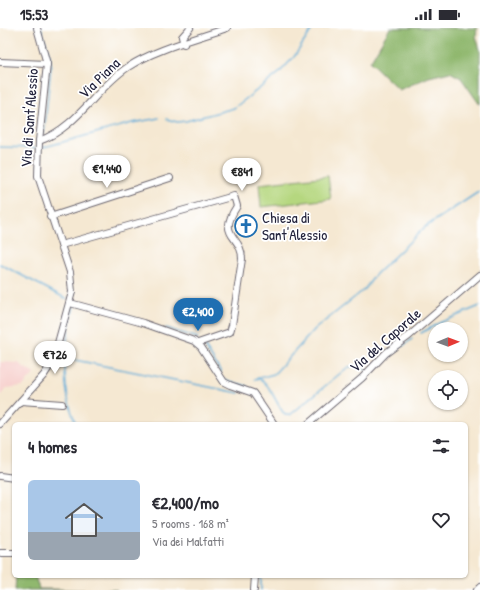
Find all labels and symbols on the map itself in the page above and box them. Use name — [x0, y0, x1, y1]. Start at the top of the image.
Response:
street label: Via Piana — [74, 53, 124, 103]
street label: Via di Sant'Alessio — [15, 68, 43, 168]
pin: €1,440 — [74, 155, 140, 189]
pin: €841 — [218, 158, 266, 192]
place label: Chiesa di Sant'Alessio — [262, 207, 327, 245]
church icon: Chiesa di Sant'Alessio — [233, 213, 259, 239]
pin: €2,400 — [165, 298, 231, 332]
street label: Via del Caporale — [345, 303, 425, 377]
north arrow — [428, 322, 468, 362]
pin: €726 — [31, 341, 79, 375]

